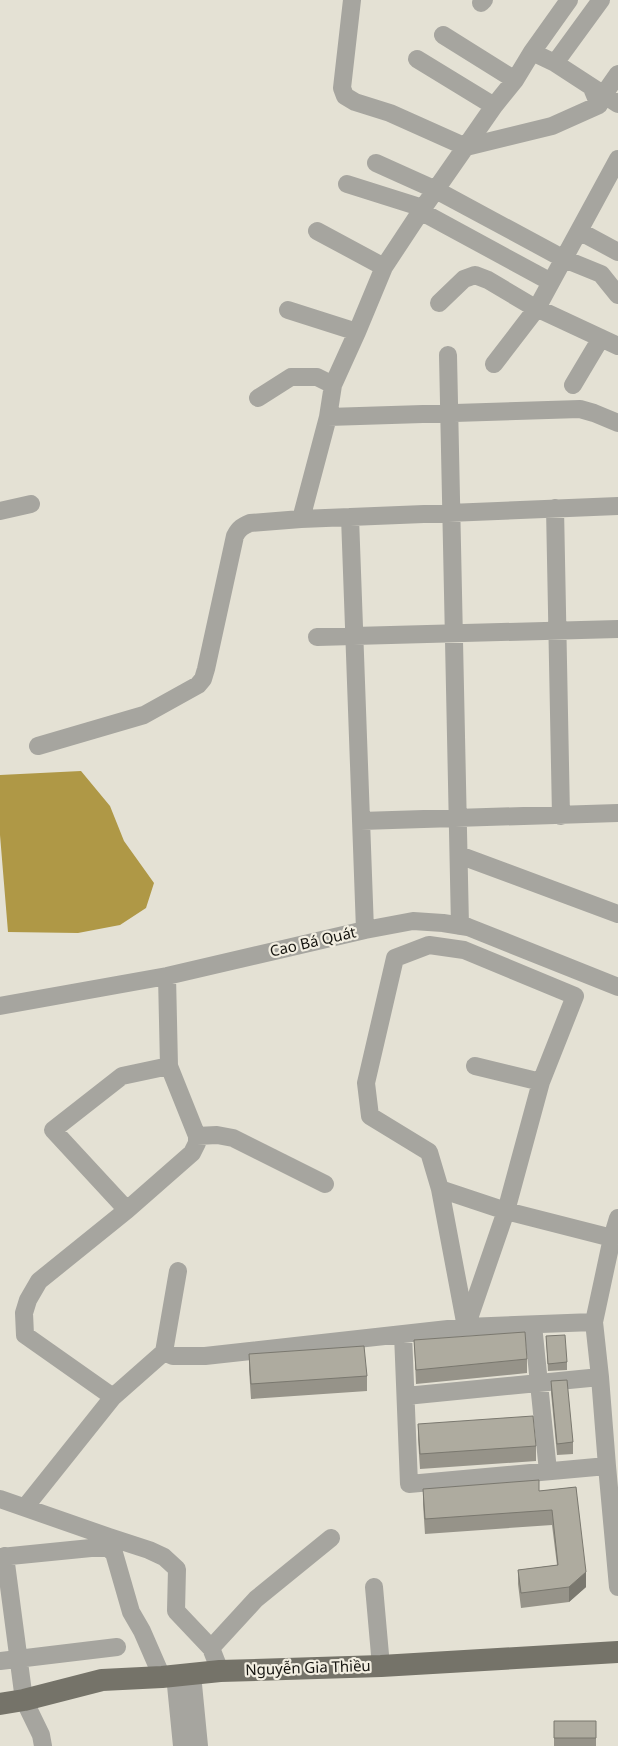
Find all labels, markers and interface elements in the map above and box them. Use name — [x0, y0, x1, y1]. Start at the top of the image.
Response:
street label: Cao Bá Quát — [268, 921, 358, 961]
street label: Nguyễn Gia Thiều — [245, 1655, 371, 1679]

